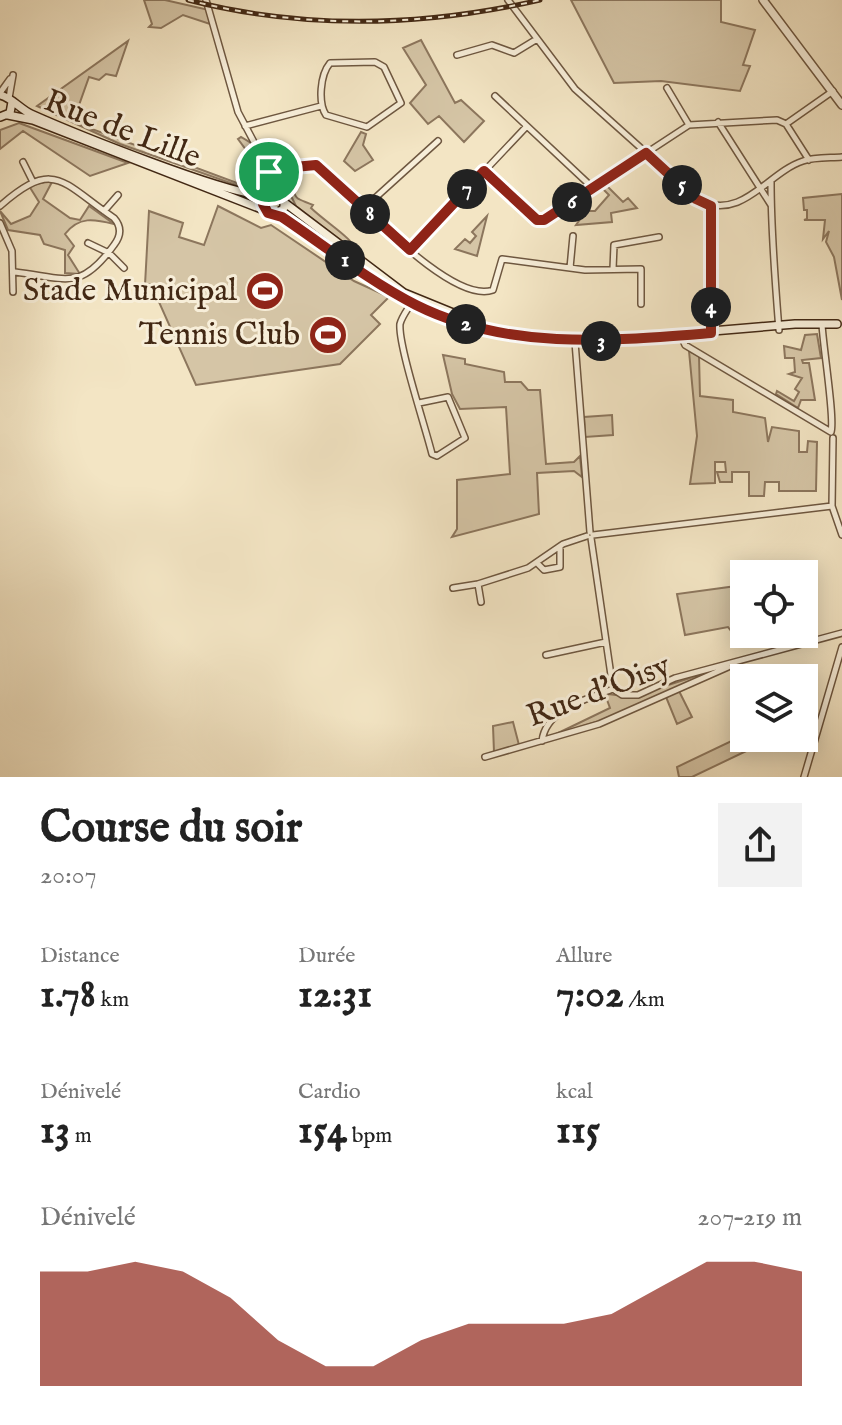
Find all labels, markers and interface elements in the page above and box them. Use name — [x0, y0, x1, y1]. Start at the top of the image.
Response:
street label: Rue de Lille — [38, 81, 206, 179]
pin — [235, 138, 303, 206]
icon: arrive — [247, 150, 291, 194]
pin: 5 — [662, 165, 702, 205]
pin: 7 — [447, 169, 487, 209]
text: 5 — [678, 171, 686, 199]
text: 7 — [462, 175, 472, 203]
pin: 6 — [552, 182, 592, 222]
text: 6 — [567, 188, 577, 216]
pin: 8 — [350, 194, 390, 234]
text: 8 — [366, 200, 374, 228]
pin: 1 — [325, 240, 365, 280]
text: 1 — [341, 246, 349, 274]
sports icon: Stade Municipal — [244, 270, 286, 312]
place label: Stade Municipal — [23, 271, 237, 312]
pin: 4 — [691, 287, 731, 327]
text: 4 — [706, 293, 716, 321]
pin: 2 — [446, 304, 486, 344]
text: 2 — [461, 310, 471, 338]
sports icon: Tennis Club — [307, 314, 349, 356]
place label: Tennis Club — [139, 315, 300, 356]
pin: 3 — [581, 321, 621, 361]
text: 3 — [597, 327, 605, 355]
map controls — [730, 560, 818, 752]
button: locate — [730, 560, 818, 648]
street label: Rue d'Oisy — [521, 646, 677, 738]
button: layers — [730, 664, 818, 752]
text: Course du soir — [40, 801, 302, 857]
button: share — [718, 803, 802, 887]
text: 20:07 — [40, 859, 97, 892]
text: Distance — [40, 942, 120, 970]
text: Durée — [298, 942, 355, 970]
text: Allure — [556, 942, 612, 970]
text: 1.78 — [40, 970, 96, 1021]
text: 12:31 — [298, 970, 372, 1021]
text: 7:02 — [556, 970, 624, 1021]
text: km — [96, 986, 129, 1014]
text: /km — [624, 986, 665, 1014]
text: Dénivelé — [40, 1078, 121, 1106]
text: Cardio — [298, 1078, 361, 1106]
text: kcal — [556, 1078, 593, 1106]
text: 13 — [40, 1106, 70, 1157]
text: 154 — [298, 1106, 347, 1157]
text: 115 — [556, 1106, 600, 1157]
text: m — [70, 1122, 92, 1150]
text: bpm — [347, 1122, 392, 1150]
text: Dénivelé — [40, 1201, 136, 1234]
text: 207–219 m — [697, 1201, 802, 1234]

